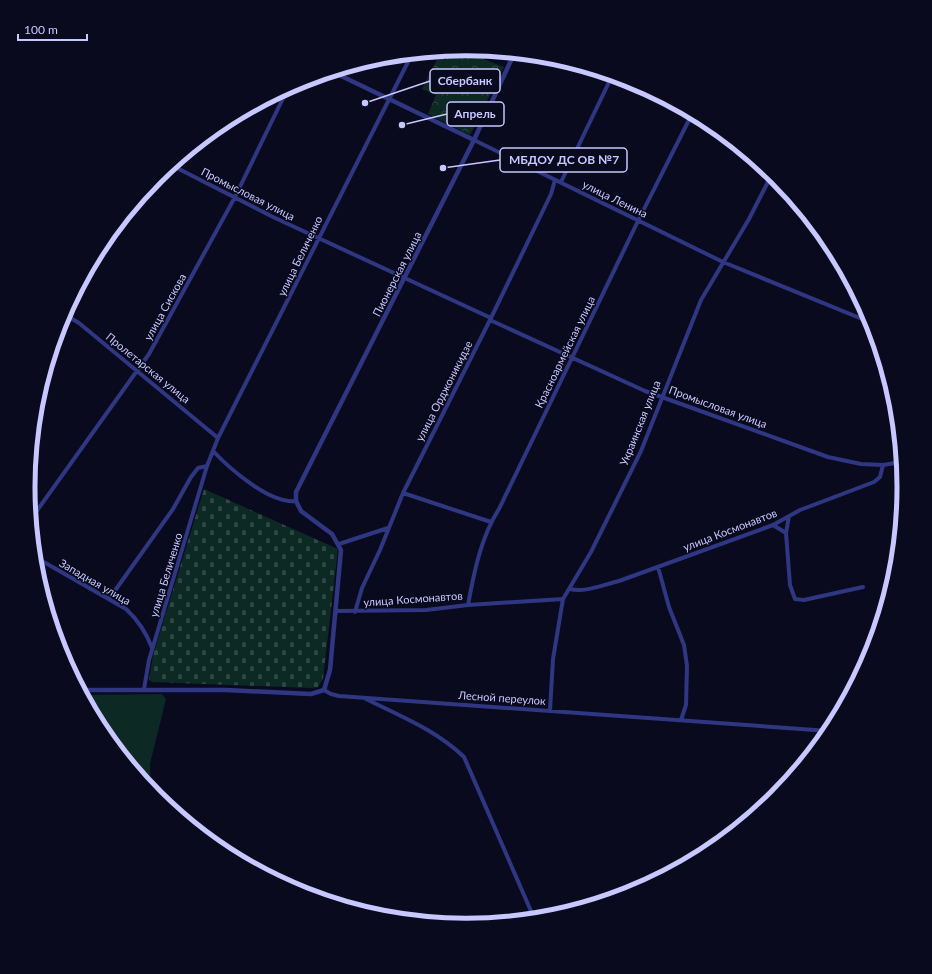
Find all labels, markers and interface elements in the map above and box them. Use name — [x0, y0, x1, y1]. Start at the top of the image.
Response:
scale bar — [18, 16, 87, 42]
text: 100 m — [24, 22, 58, 37]
callout: Сбербанк — [430, 69, 500, 93]
text: Сбербанк — [438, 73, 493, 88]
callout: Апрель — [447, 102, 504, 126]
text: Апрель — [453, 106, 496, 121]
callout: МБДОУ ДС ОВ №7 — [500, 148, 627, 172]
text: МБДОУ ДС ОВ №7 — [509, 152, 619, 167]
street label: Промысловая улица — [199, 164, 297, 223]
street label: улица Ленина — [581, 177, 650, 220]
street label: улица Беличенко — [275, 214, 325, 298]
street label: Пионерская улица — [370, 229, 424, 318]
street label: улица Сискова — [141, 271, 188, 342]
street label: Красноармейская улица — [532, 294, 597, 410]
street label: Пролетарская улица — [104, 330, 193, 405]
street label: улица Орджоникидзе — [413, 338, 475, 443]
street label: Украинская улица — [617, 378, 663, 467]
street label: Промысловая улица — [667, 383, 769, 430]
street label: улица Космонавтов — [681, 506, 779, 553]
street label: улица Беличенко — [146, 531, 185, 619]
street label: Западная улица — [57, 556, 133, 607]
street label: улица Космонавтов — [363, 589, 463, 608]
street label: Лесной переулок — [457, 688, 547, 707]

